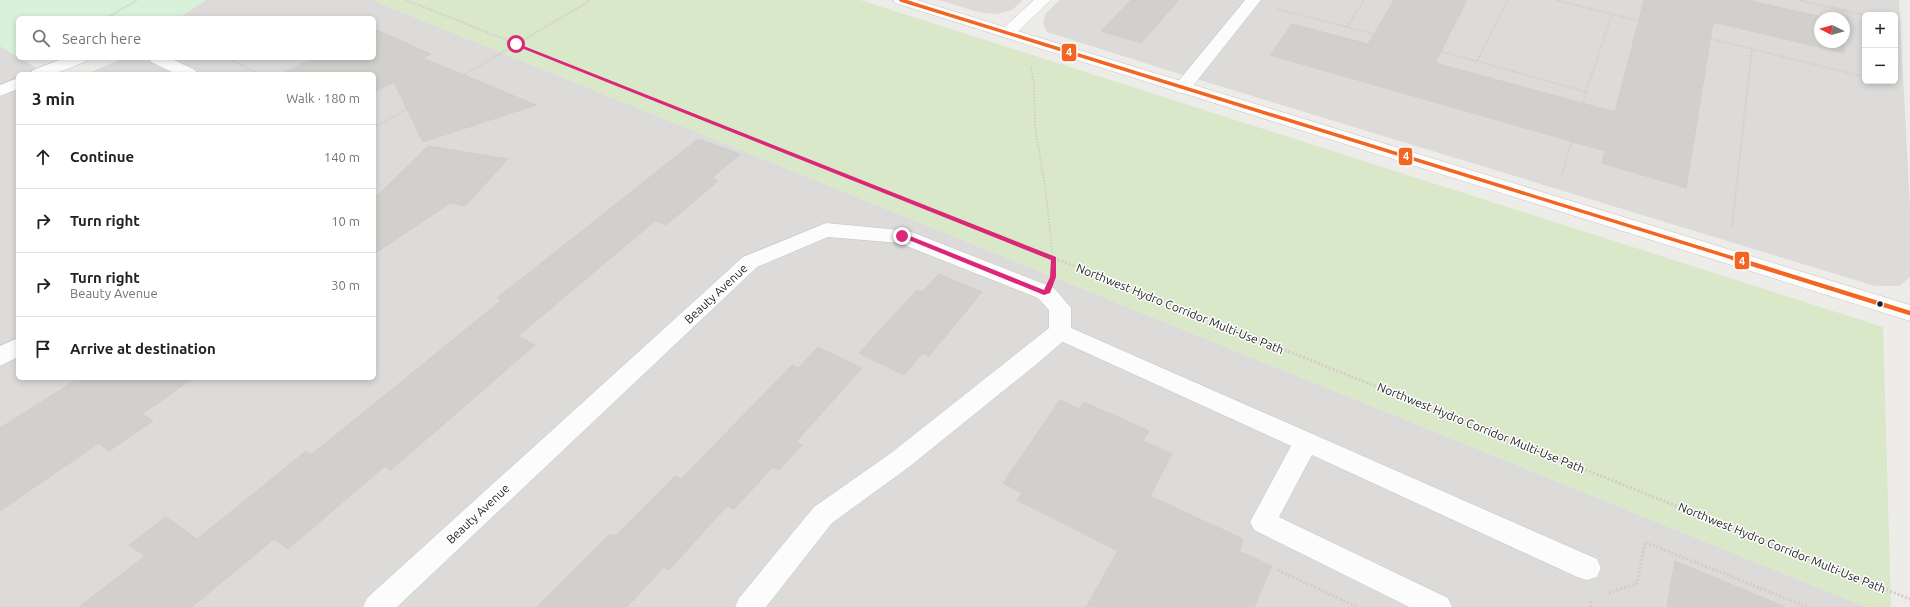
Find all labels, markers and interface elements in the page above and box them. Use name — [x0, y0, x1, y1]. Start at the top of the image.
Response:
north arrow — [1814, 12, 1850, 48]
map controls — [1862, 12, 1898, 84]
button: + — [1862, 12, 1898, 48]
search box — [16, 16, 376, 60]
icon: search — [30, 27, 52, 49]
text: Search here — [62, 30, 141, 47]
route start — [507, 35, 525, 53]
line badge: 4 — [1061, 43, 1077, 62]
text: 4 — [1066, 46, 1072, 58]
button: − — [1862, 48, 1898, 84]
text: 3 min — [32, 89, 75, 108]
text: Walk · 180 m — [286, 91, 360, 105]
icon: ahead — [32, 146, 54, 168]
line badge: 4 — [1398, 147, 1413, 166]
text: Continue — [70, 148, 134, 165]
text: 140 m — [324, 150, 360, 164]
text: 4 — [1403, 150, 1409, 162]
icon: right — [32, 210, 54, 232]
text: Turn right — [70, 212, 140, 229]
text: 10 m — [331, 214, 360, 228]
route end — [893, 227, 911, 245]
line badge: 4 — [1734, 251, 1750, 270]
text: 4 — [1739, 255, 1745, 267]
street label: Beauty Avenue — [682, 261, 750, 326]
street label: Northwest Hydro Corridor Multi-Use Path — [1075, 261, 1286, 356]
text: Turn right — [70, 269, 140, 286]
icon: right — [32, 274, 54, 296]
text: 30 m — [331, 278, 360, 292]
text: Beauty Avenue — [70, 286, 158, 300]
unlabelled marker — [1875, 299, 1885, 309]
icon: arrive — [32, 338, 54, 360]
text: Arrive at destination — [70, 340, 216, 357]
street label: Northwest Hydro Corridor Multi-Use Path — [1376, 380, 1587, 475]
street label: Beauty Avenue — [444, 481, 512, 546]
street label: Northwest Hydro Corridor Multi-Use Path — [1677, 500, 1888, 595]

